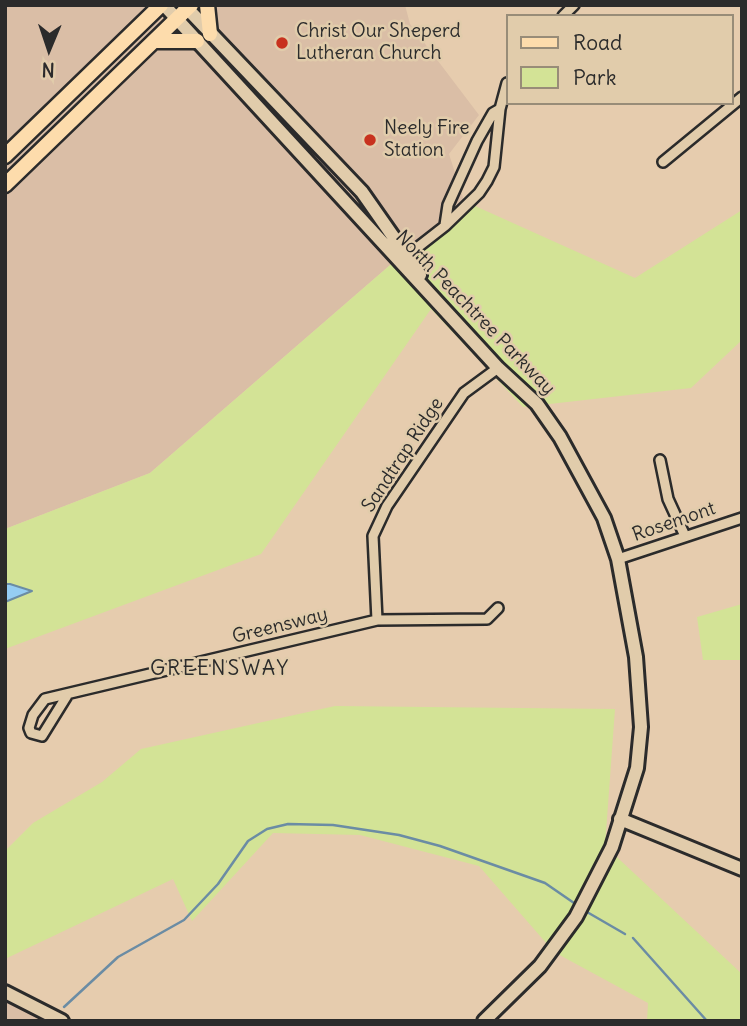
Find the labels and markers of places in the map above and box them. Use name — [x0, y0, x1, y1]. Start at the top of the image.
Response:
place label: Christ Our Sheperd Lutheran Church — [296, 21, 461, 65]
marker: Christ Our Sheperd Lutheran Church — [274, 35, 290, 51]
place label: Neely Fire Station — [384, 118, 469, 162]
marker: Neely Fire Station — [362, 132, 378, 148]

